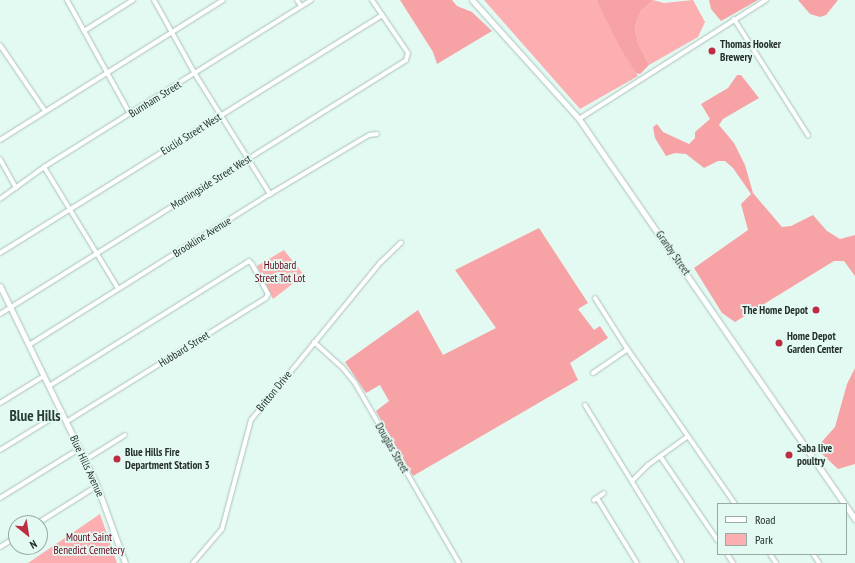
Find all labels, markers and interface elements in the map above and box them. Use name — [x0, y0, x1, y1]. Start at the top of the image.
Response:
place label: Thomas Hooker Brewery — [720, 38, 781, 64]
marker: Thomas Hooker Brewery — [707, 46, 717, 56]
street label: Burnham Street — [126, 78, 184, 120]
street label: Euclid Street West — [158, 110, 224, 158]
street label: Morningside Street West — [168, 152, 254, 212]
street label: Brookline Avenue — [170, 214, 234, 260]
street label: Granby Street — [653, 228, 693, 278]
park label: Hubbard Street Tot Lot — [255, 259, 305, 285]
place label: The Home Depot — [742, 303, 808, 317]
marker: The Home Depot — [811, 305, 821, 315]
street label: Hubbard Street — [156, 328, 212, 370]
place label: Home Depot Garden Center — [787, 330, 843, 356]
marker: Home Depot Garden Center — [774, 338, 784, 348]
street label: Britton Drive — [254, 368, 294, 414]
district label: Blue Hills — [9, 407, 61, 425]
street label: Douglas Street — [372, 421, 412, 475]
street label: Blue Hills Avenue — [67, 433, 107, 499]
place label: Saba live poultry — [797, 442, 832, 468]
place label: Blue Hills Fire Department Station 3 — [125, 446, 210, 472]
marker: Saba live poultry — [784, 450, 794, 460]
marker: Blue Hills Fire Department Station 3 — [112, 454, 122, 464]
legend — [717, 503, 847, 555]
text: Road — [755, 512, 775, 527]
north arrow — [8, 515, 48, 555]
park label: Mount Saint Benedict Cemetery — [53, 531, 125, 557]
text: Park — [755, 532, 773, 547]
text: N — [27, 537, 40, 552]

